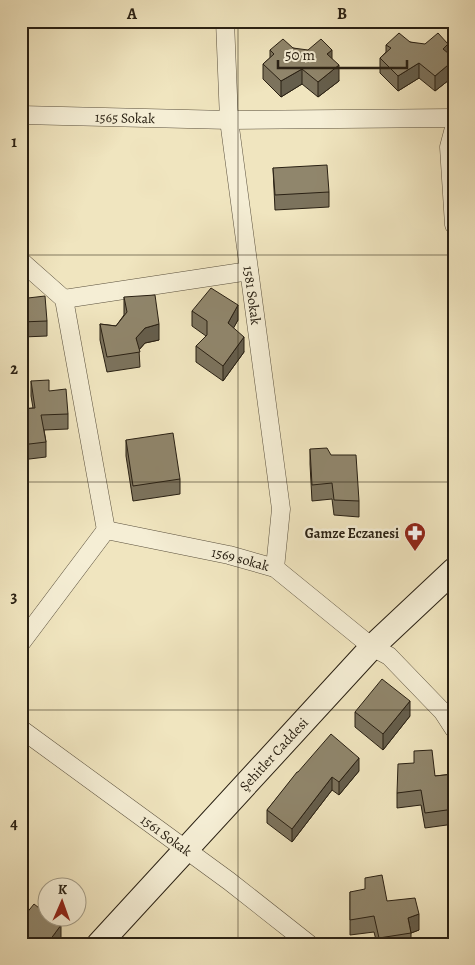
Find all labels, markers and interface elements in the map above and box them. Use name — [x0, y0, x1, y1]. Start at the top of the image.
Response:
text: A — [126, 3, 138, 25]
text: B — [337, 3, 347, 25]
scale bar — [278, 38, 406, 70]
text: 50 m — [285, 45, 315, 65]
street label: 1565 Sokak — [95, 108, 155, 128]
text: 1 — [11, 131, 17, 153]
street label: 1581 Sokak — [239, 265, 265, 326]
text: 2 — [10, 358, 18, 380]
pharmacy icon: Gamze Eczanesi — [403, 521, 427, 552]
place label: Gamze Eczanesi — [305, 524, 399, 543]
street label: 1569 sokak — [210, 543, 272, 576]
text: 3 — [11, 586, 18, 608]
street label: Şehitler Caddesi — [235, 713, 313, 795]
street label: 1561 Sokak — [137, 810, 196, 861]
text: 4 — [10, 813, 18, 835]
north arrow — [38, 878, 88, 928]
text: K — [58, 880, 68, 899]

